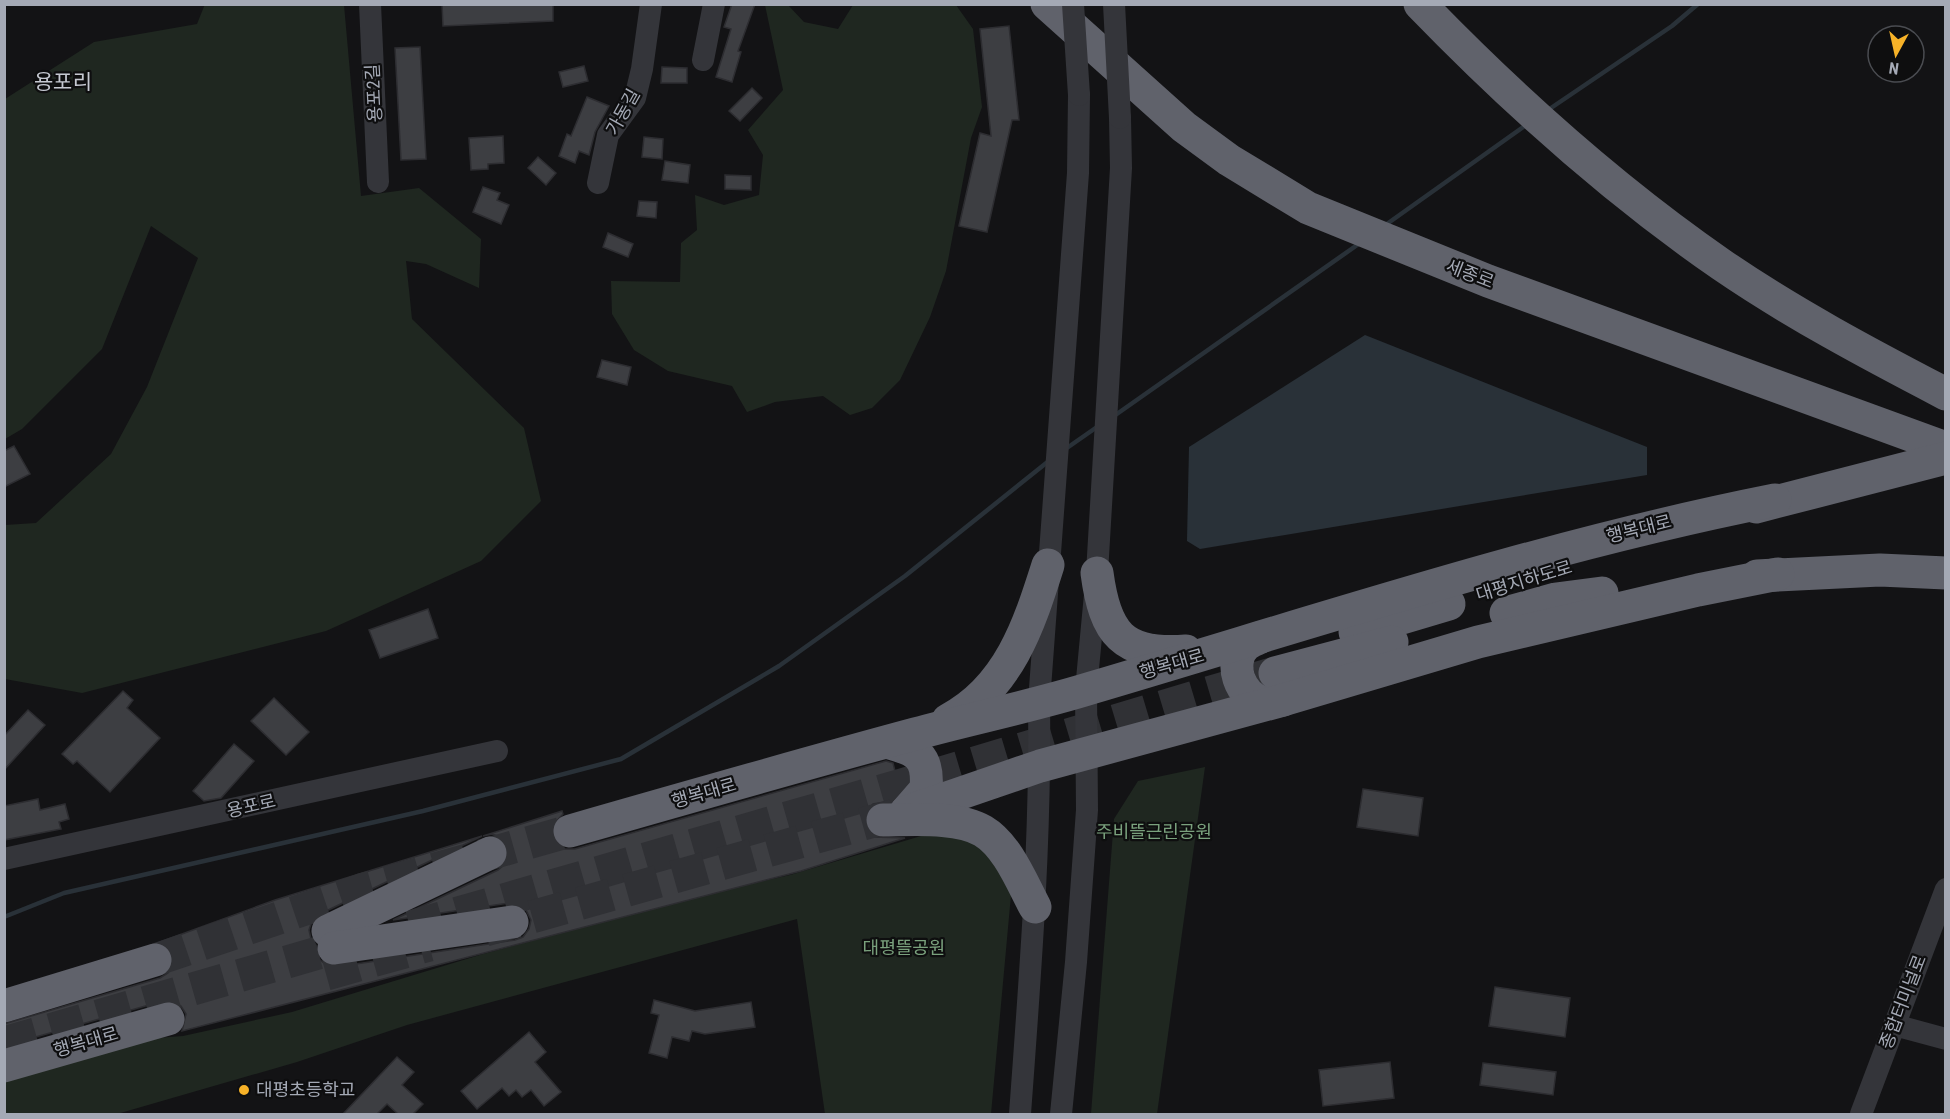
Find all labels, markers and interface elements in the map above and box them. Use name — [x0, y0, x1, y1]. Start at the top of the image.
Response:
north arrow — [1866, 24, 1926, 84]
text: N — [1888, 58, 1900, 78]
street label: 용포2길 — [361, 63, 386, 123]
district label: 용포리 — [34, 70, 92, 94]
street label: 가동길 — [601, 85, 644, 139]
street label: 세종로 — [1443, 255, 1497, 292]
street label: 행복대로 — [1604, 510, 1674, 547]
street label: 대평지하도로 — [1473, 556, 1574, 605]
street label: 행복대로 — [1137, 644, 1207, 683]
street label: 행복대로 — [669, 773, 739, 812]
street label: 용포로 — [224, 790, 277, 821]
park label: 주비뜰근린공원 — [1096, 821, 1212, 842]
park label: 대평뜰공원 — [863, 937, 945, 958]
street label: 종합터미널로 — [1875, 952, 1930, 1052]
street label: 행복대로 — [51, 1022, 121, 1061]
place label: 대평초등학교 — [256, 1079, 355, 1100]
marker: 대평초등학교 — [237, 1083, 251, 1097]

